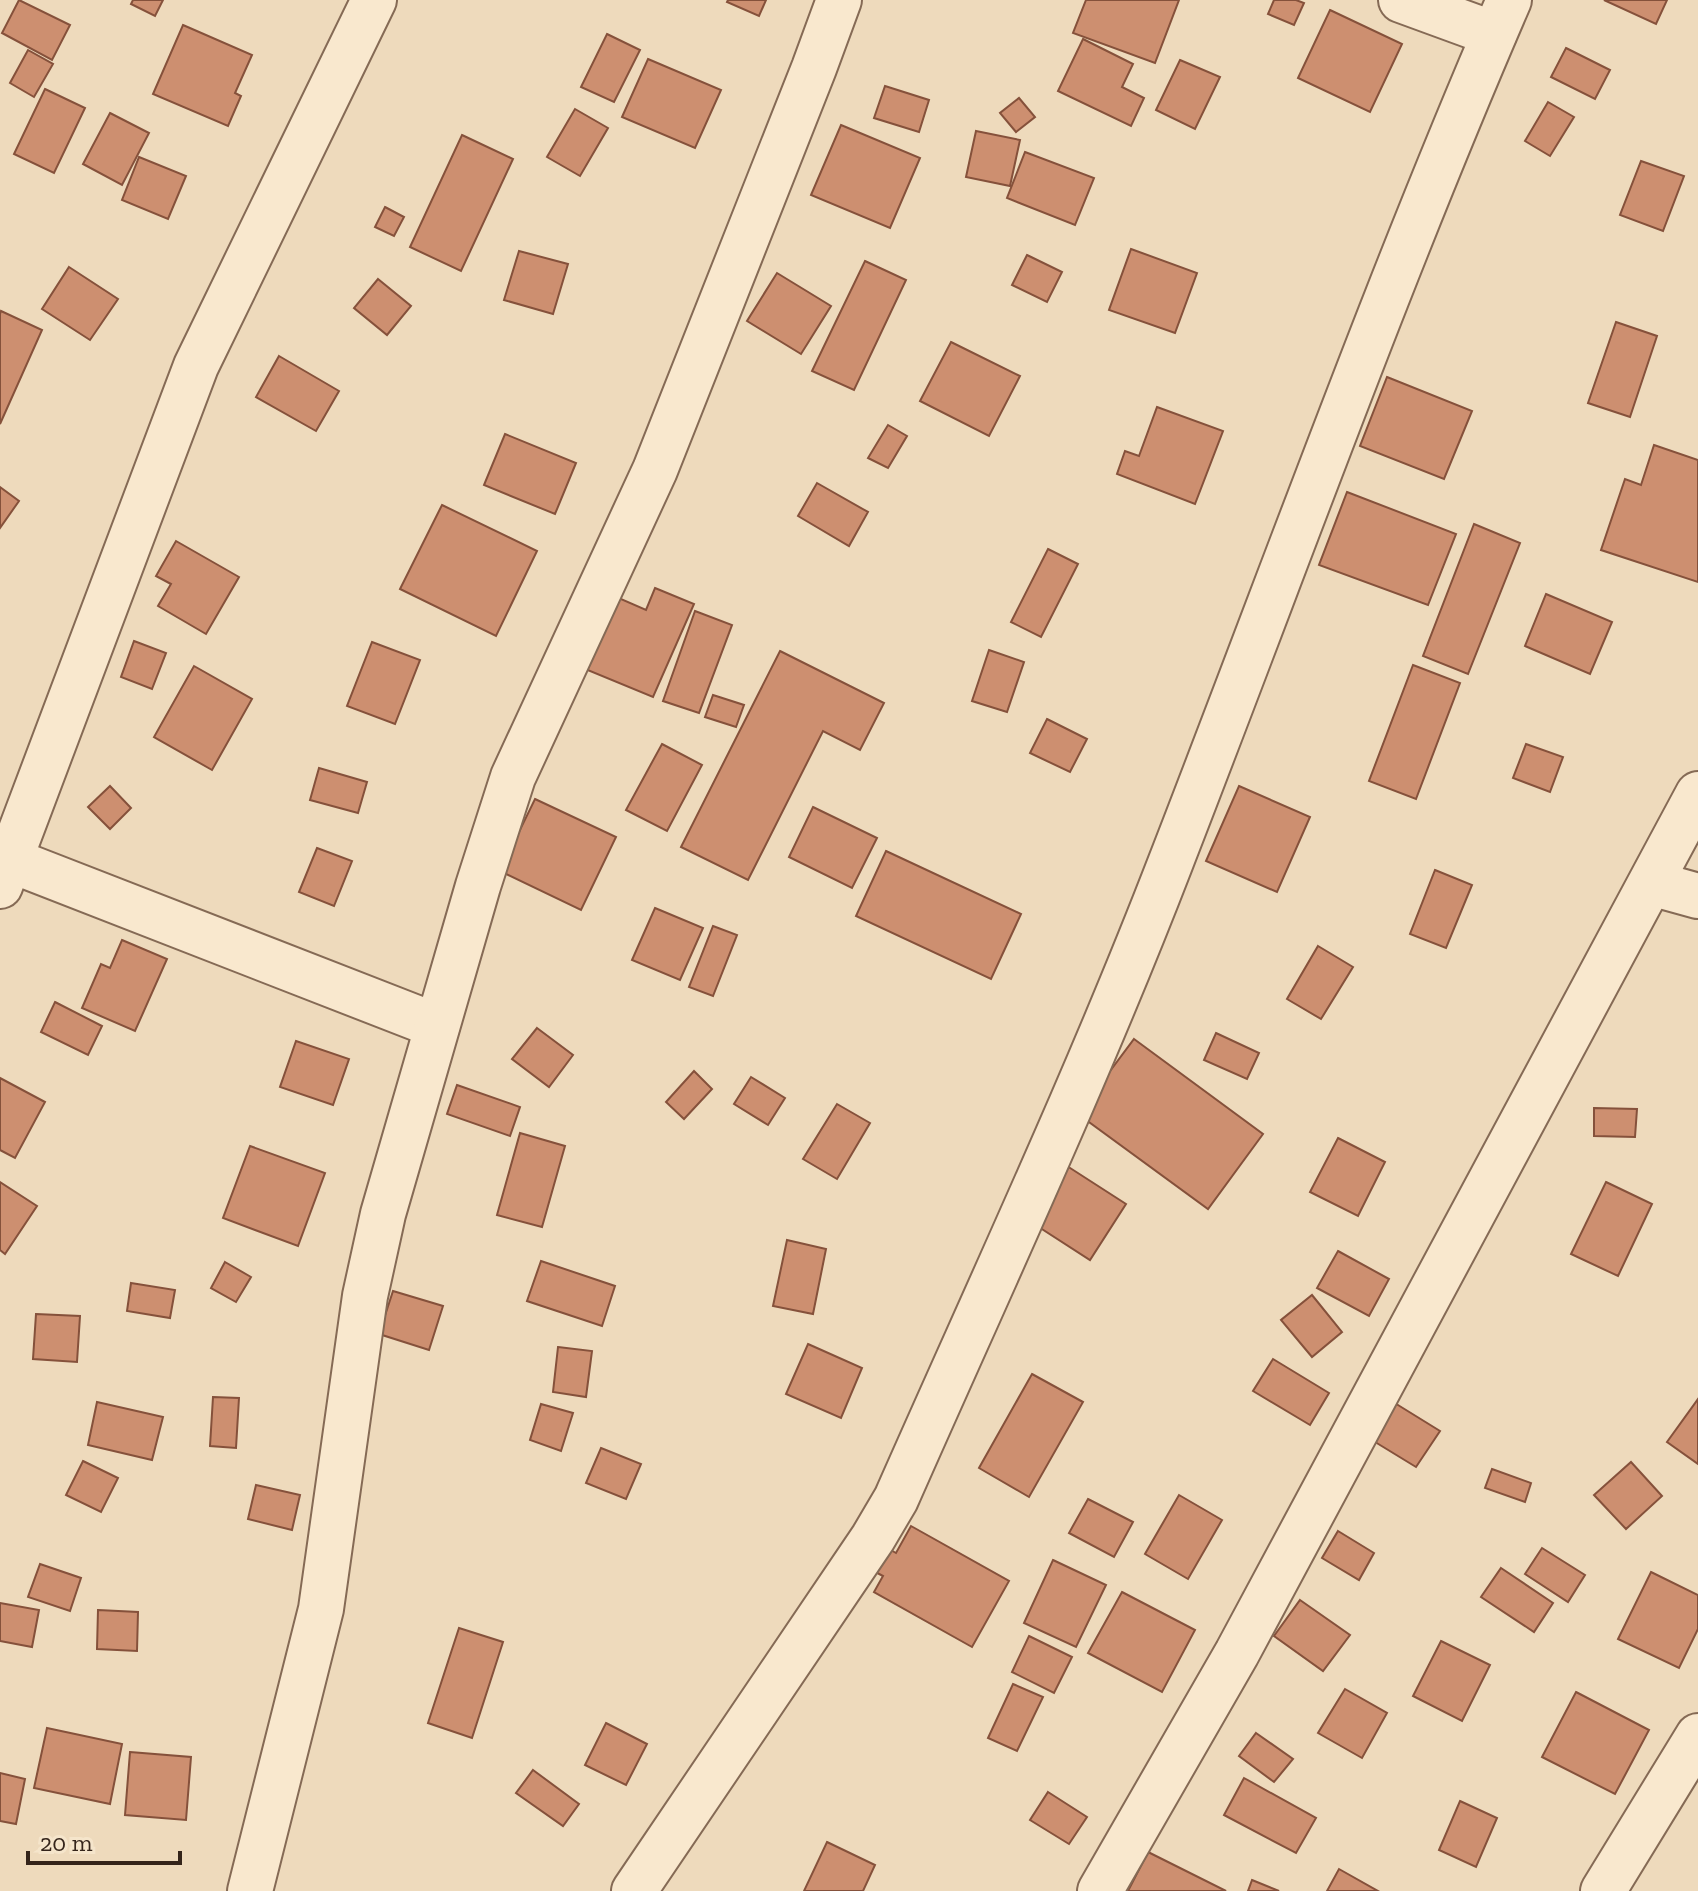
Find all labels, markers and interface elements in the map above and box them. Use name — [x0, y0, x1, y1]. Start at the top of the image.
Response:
scale bar — [28, 1815, 180, 1865]
text: 20 m — [40, 1828, 93, 1857]

